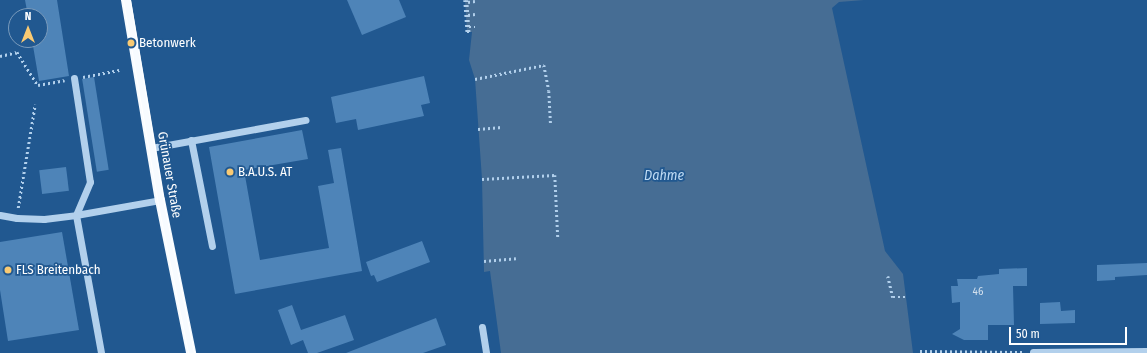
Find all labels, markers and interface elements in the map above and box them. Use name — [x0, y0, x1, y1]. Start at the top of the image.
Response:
north arrow — [8, 8, 48, 48]
text: N — [25, 10, 31, 23]
place label: Betonwerk — [139, 35, 196, 51]
marker: Betonwerk — [126, 38, 136, 48]
street label: Grünauer Straße — [154, 131, 184, 219]
place label: B.A.U.S. AT — [238, 164, 292, 180]
marker: B.A.U.S. AT — [225, 167, 235, 177]
water label: Dahme — [644, 168, 684, 184]
place label: FLS Breitenbach — [16, 262, 101, 278]
marker: FLS Breitenbach — [3, 265, 13, 275]
house number: 46 — [973, 285, 983, 299]
scale bar — [1011, 319, 1129, 345]
text: 50 m — [1016, 327, 1040, 341]

